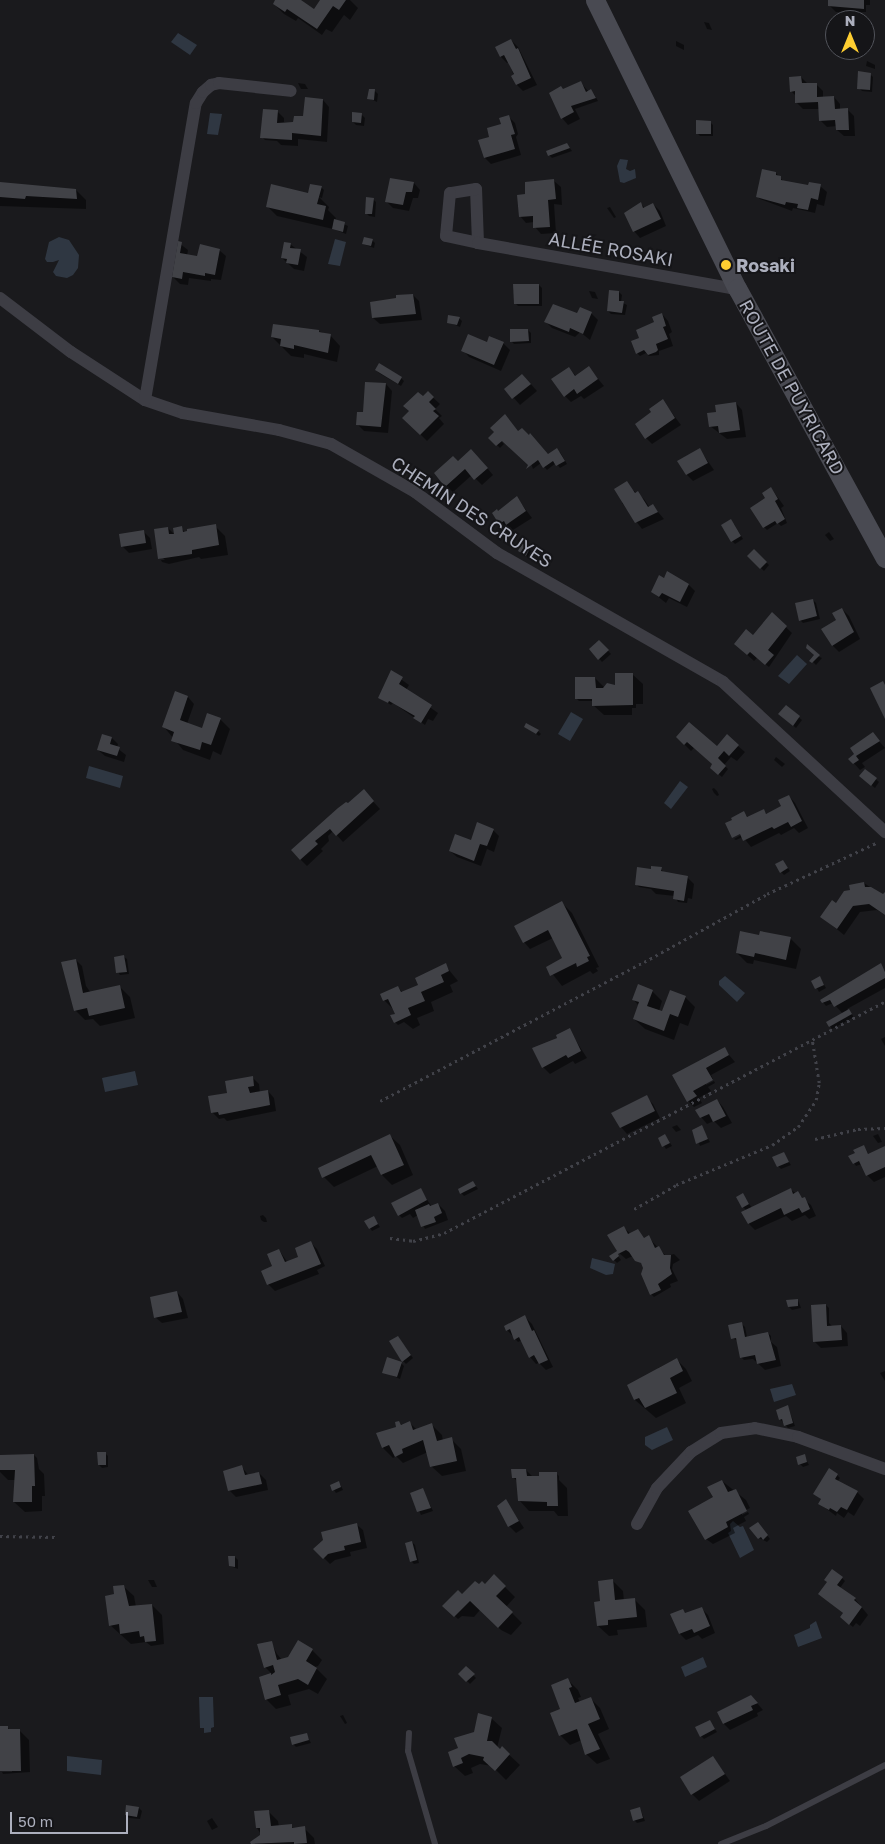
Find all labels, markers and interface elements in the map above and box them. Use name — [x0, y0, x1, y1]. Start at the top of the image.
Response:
north arrow — [825, 10, 875, 60]
text: N — [845, 12, 855, 29]
street label: ALLÉE ROSAKI — [547, 227, 675, 271]
place label: Rosaki — [736, 254, 795, 276]
marker: Rosaki — [720, 259, 732, 271]
street label: ROUTE DE PUYRICARD — [735, 296, 849, 478]
street label: CHEMIN DES CRUYES — [388, 452, 556, 572]
scale bar — [12, 1802, 130, 1834]
text: 50 m — [18, 1812, 53, 1830]

